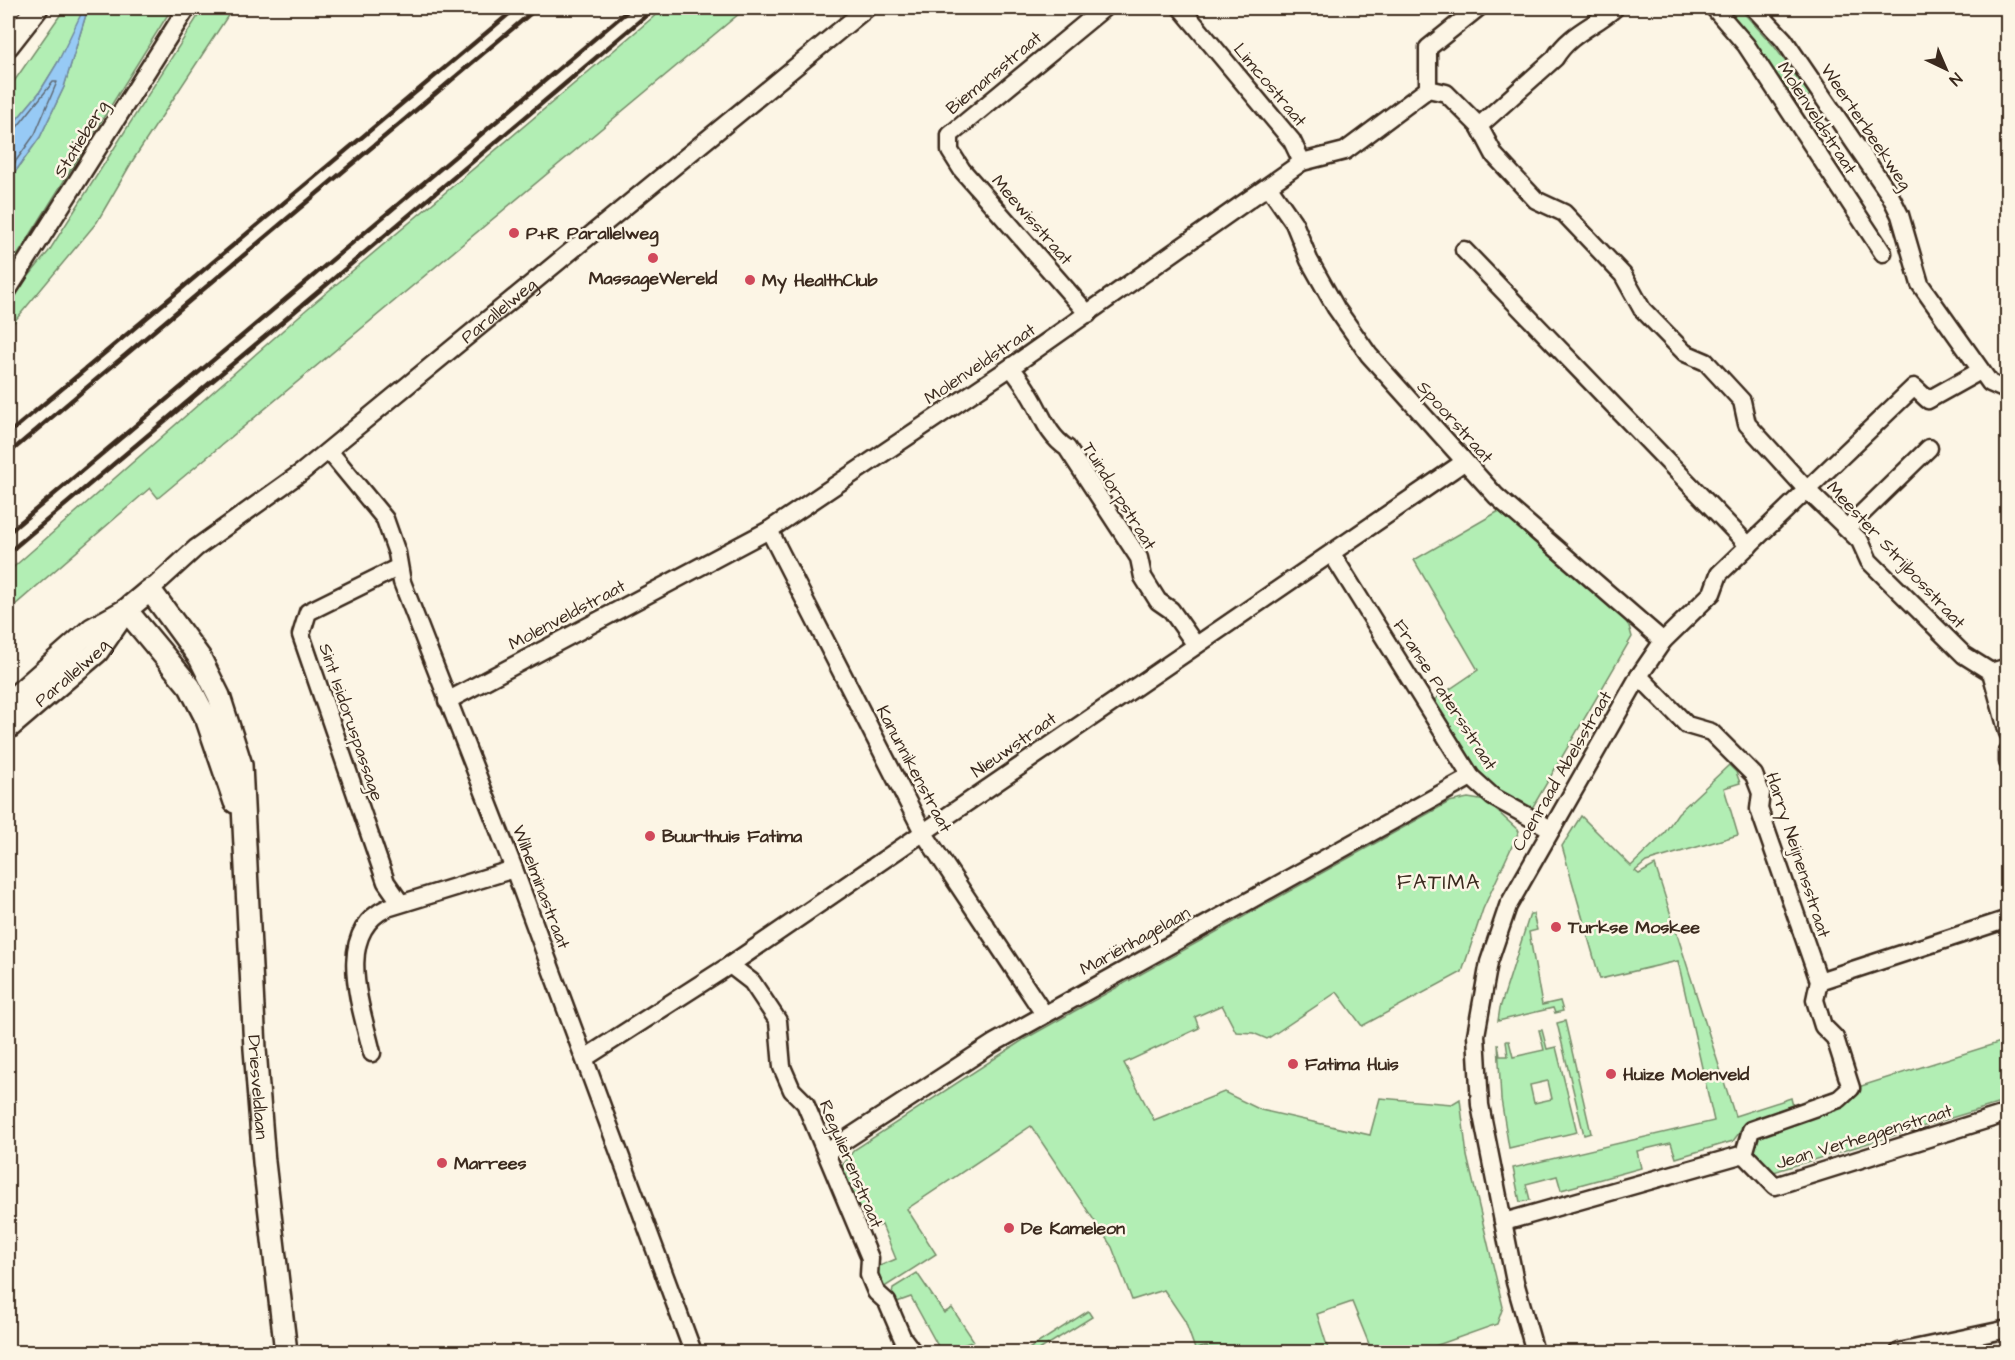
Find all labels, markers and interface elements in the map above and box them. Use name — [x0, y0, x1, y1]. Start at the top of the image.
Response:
street label: Biemansstraat — [941, 25, 1048, 121]
street label: Limcostraat — [1227, 38, 1313, 133]
north arrow — [1916, 39, 1976, 99]
street label: Molenveldstraat — [1771, 57, 1863, 180]
street label: Weerterbeekweg — [1814, 59, 1918, 196]
text: N — [1944, 68, 1967, 90]
street label: Statieberg — [47, 96, 115, 183]
street label: Meewisstraat — [986, 169, 1079, 271]
place label: P+R Parallelweg — [526, 221, 659, 247]
marker: P+R Parallelweg — [507, 226, 521, 240]
marker: MassageWereld — [646, 251, 660, 265]
place label: MassageWereld — [589, 266, 718, 292]
place label: My HealthClub — [762, 268, 879, 294]
street label: Parallelweg — [455, 272, 542, 349]
marker: My HealthClub — [743, 273, 757, 287]
street label: Molenveldstraat — [919, 317, 1041, 411]
street label: Spoorstraat — [1411, 375, 1499, 469]
street label: Tuindorpstraat — [1076, 437, 1163, 555]
street label: Meester Strijbosstraat — [1821, 476, 1972, 635]
street label: Molenveldstraat — [504, 573, 631, 656]
street label: Franse Patersstraat — [1387, 615, 1504, 776]
street label: Parallelweg — [29, 634, 115, 713]
street label: Sint Isidoruspassage — [311, 640, 390, 805]
street label: Coenraad Abelsstraat — [1506, 686, 1619, 856]
street label: Kanunnikenstraat — [870, 701, 958, 838]
street label: Nieuwstraat — [966, 706, 1062, 784]
street label: Harry Neijnensstraat — [1758, 769, 1837, 942]
street label: Wilhelminastraat — [506, 822, 576, 953]
place label: Buurthuis Fatima — [662, 824, 803, 849]
marker: Buurthuis Fatima — [643, 829, 657, 843]
district label: FATIMA — [1397, 868, 1481, 897]
street label: Mariënhagelaan — [1075, 900, 1195, 983]
place label: Turkse Moskee — [1567, 915, 1700, 940]
marker: Turkse Moskee — [1549, 920, 1563, 934]
street label: Driesveldlaan — [242, 1034, 275, 1140]
place label: Fatima Huis — [1305, 1052, 1399, 1077]
marker: Fatima Huis — [1286, 1057, 1300, 1071]
place label: Huize Molenveld — [1623, 1062, 1750, 1087]
marker: Huize Molenveld — [1604, 1067, 1618, 1081]
street label: Regulierenstraat — [812, 1096, 890, 1233]
street label: Jean Verheggenstraat — [1773, 1098, 1956, 1177]
place label: Marrees — [454, 1151, 526, 1176]
marker: Marrees — [435, 1156, 449, 1170]
place label: De Kameleon — [1021, 1216, 1125, 1241]
marker: De Kameleon — [1002, 1221, 1016, 1235]

